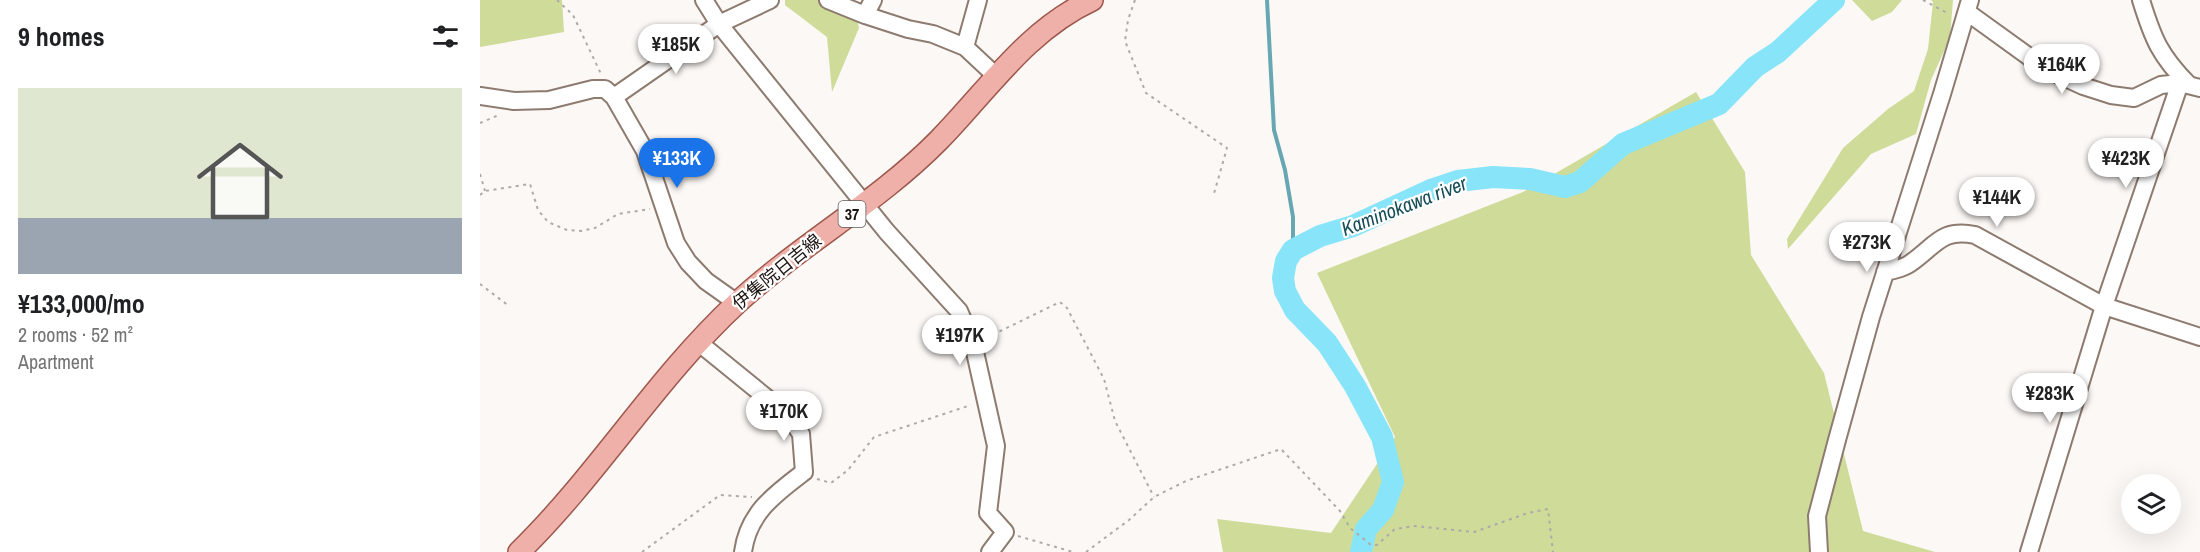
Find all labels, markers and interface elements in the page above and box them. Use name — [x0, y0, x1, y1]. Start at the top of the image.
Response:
text: 9 homes — [18, 19, 105, 54]
icon: filters — [429, 20, 462, 53]
pin: ¥185K — [634, 24, 718, 75]
text: ¥185K — [652, 30, 700, 57]
pin: ¥164K — [2020, 44, 2104, 95]
text: ¥164K — [2038, 50, 2086, 77]
icon: home — [186, 127, 294, 235]
pin: ¥133K — [635, 138, 719, 189]
pin: ¥423K — [2084, 138, 2168, 189]
text: ¥133K — [653, 144, 701, 171]
text: ¥423K — [2102, 144, 2150, 171]
water label: Kaminokawa river — [1337, 169, 1471, 242]
pin: ¥144K — [1955, 177, 2039, 228]
text: ¥144K — [1973, 183, 2021, 210]
road number: 37 — [838, 201, 866, 227]
pin: ¥273K — [1825, 222, 1909, 273]
street label: 伊集院日吉線 — [727, 228, 827, 315]
text: ¥273K — [1843, 228, 1891, 255]
text: ¥133,000/mo — [18, 286, 145, 321]
pin: ¥197K — [918, 315, 1002, 366]
text: 2 rooms · 52 m² — [18, 321, 133, 348]
text: ¥197K — [936, 321, 984, 348]
text: Apartment — [18, 348, 94, 375]
pin: ¥283K — [2008, 373, 2092, 424]
text: ¥283K — [2026, 379, 2074, 406]
pin: ¥170K — [742, 391, 826, 442]
text: ¥170K — [760, 397, 808, 424]
map controls — [2121, 474, 2181, 534]
button: layers — [2121, 474, 2181, 534]

